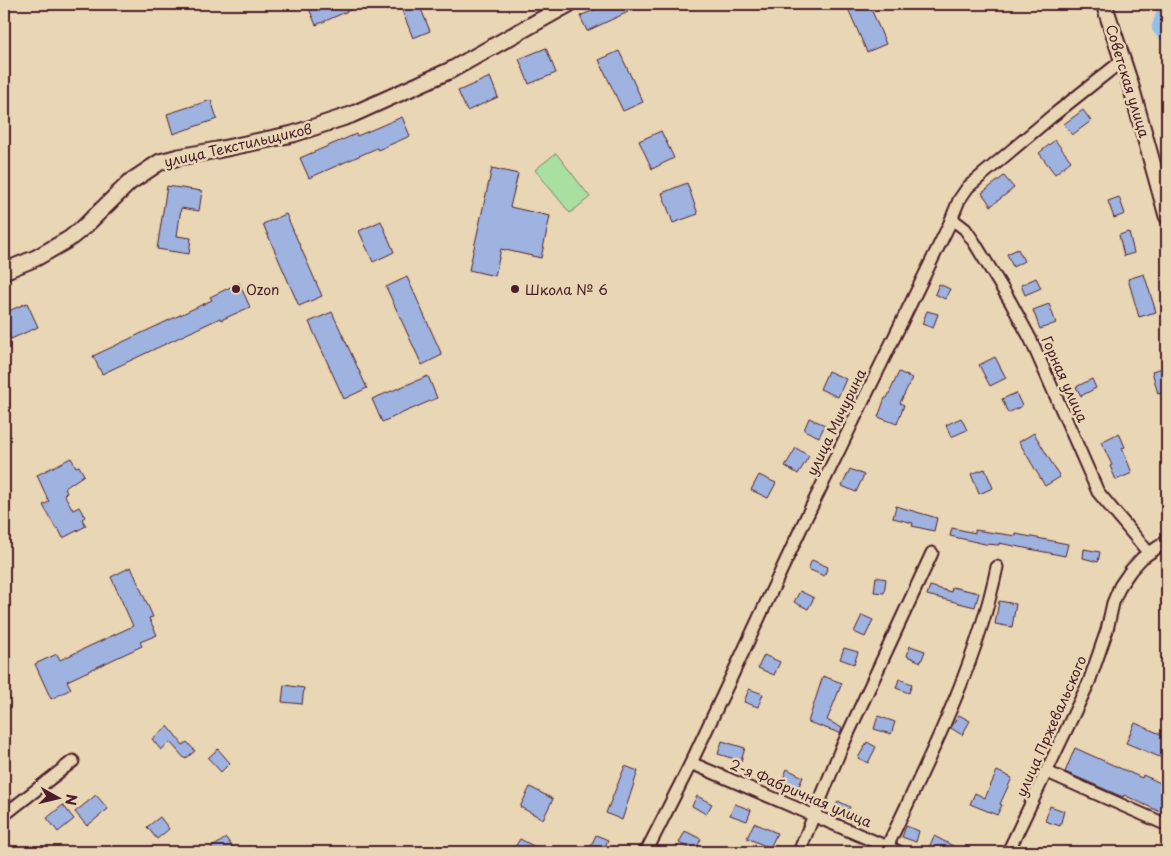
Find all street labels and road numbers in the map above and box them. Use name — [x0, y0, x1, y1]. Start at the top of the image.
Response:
street label: Советская улица — [1101, 22, 1155, 140]
street label: улица Текстильщиков — [162, 118, 314, 172]
street label: Горная улица — [1037, 332, 1093, 426]
street label: улица Мичурина — [801, 365, 871, 479]
street label: улица Пржевальского — [1010, 652, 1092, 800]
street label: 2-я Фабричная улица — [727, 754, 875, 832]

